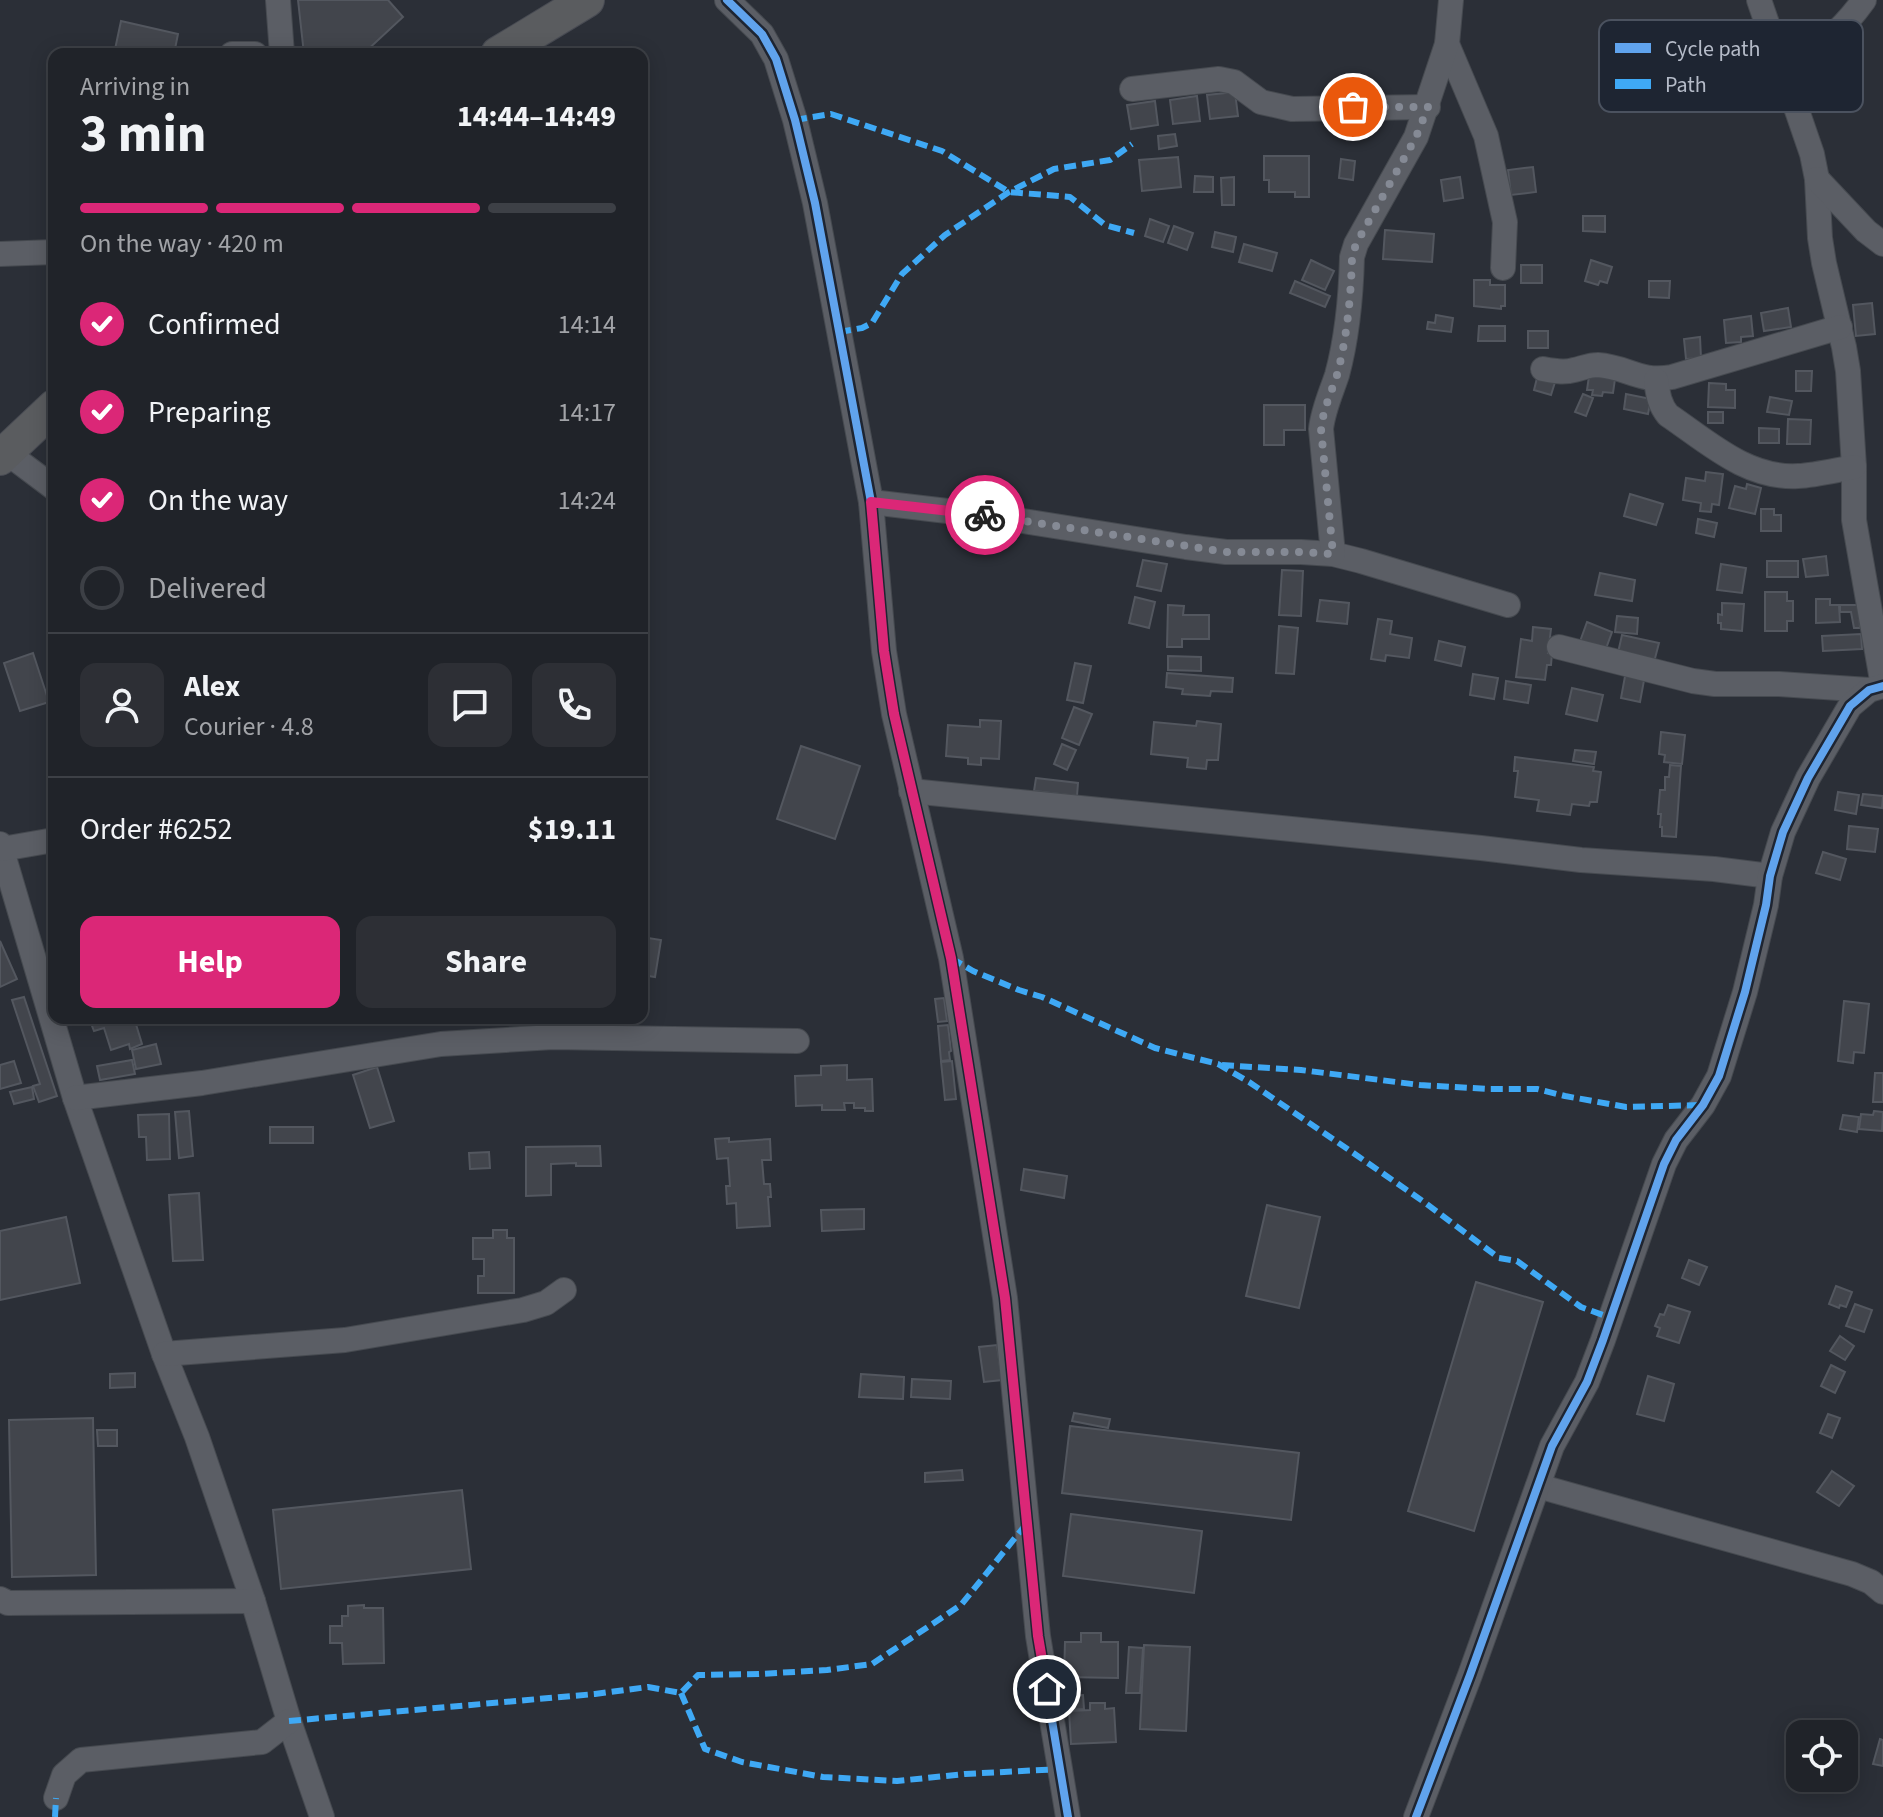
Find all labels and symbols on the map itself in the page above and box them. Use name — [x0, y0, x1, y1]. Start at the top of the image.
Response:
legend — [1599, 20, 1863, 112]
text: Cycle path — [1665, 33, 1761, 65]
text: Path — [1665, 69, 1707, 101]
pin — [1319, 73, 1387, 141]
courier — [945, 475, 1025, 555]
pin — [1013, 1655, 1081, 1723]

